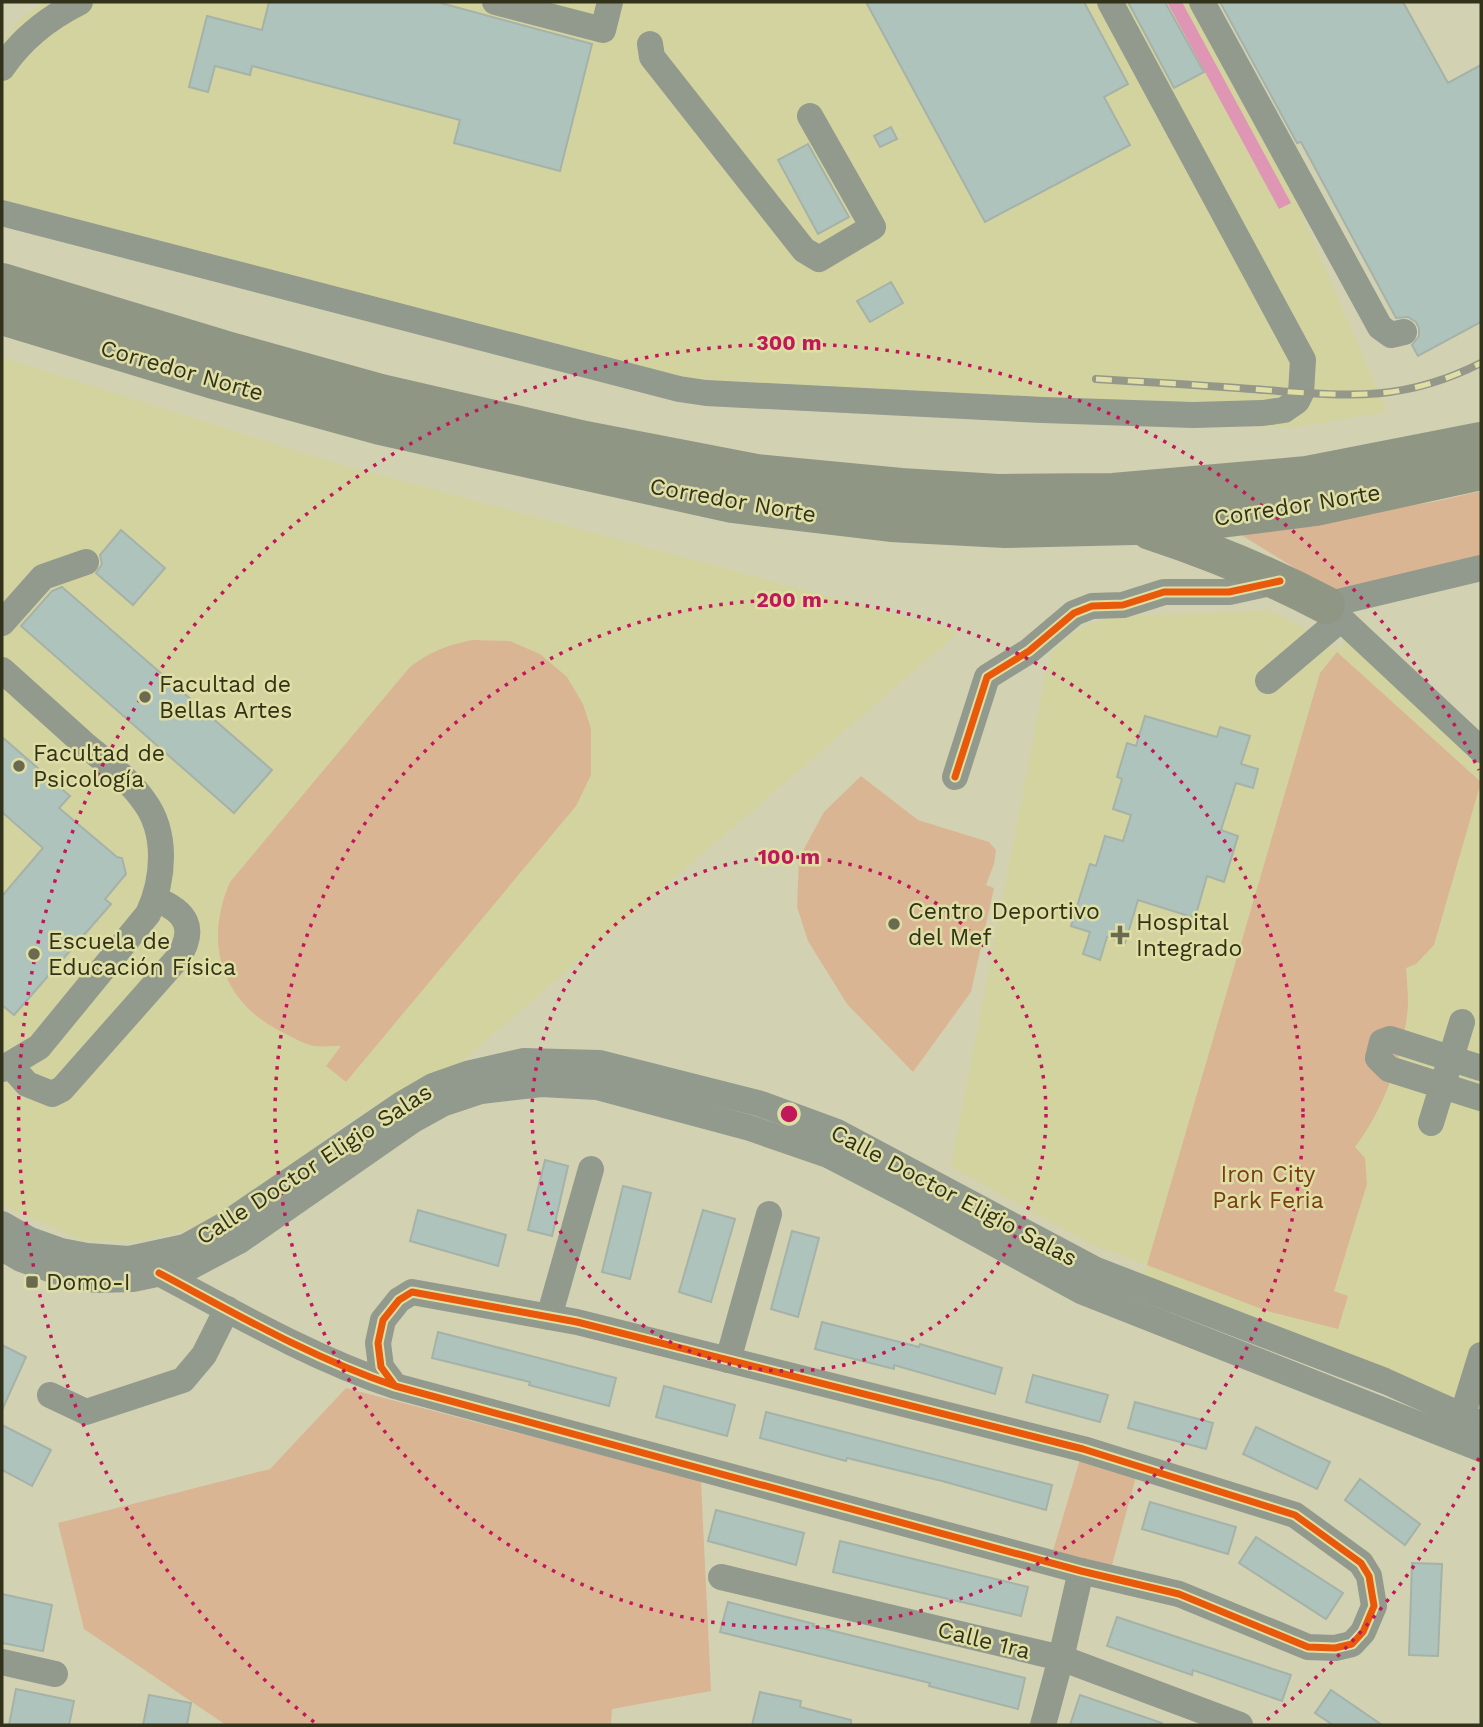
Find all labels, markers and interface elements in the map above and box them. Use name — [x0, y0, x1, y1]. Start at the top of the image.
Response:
text: 300 m — [756, 330, 822, 355]
street label: Corredor Norte — [97, 334, 266, 407]
street label: Corredor Norte — [648, 473, 818, 528]
street label: Corredor Norte — [1212, 479, 1382, 532]
text: 200 m — [756, 587, 822, 612]
place label: Facultad de Bellas Artes — [159, 671, 292, 724]
marker: Facultad de Bellas Artes — [137, 689, 153, 705]
place label: Facultad de Psicología — [33, 740, 165, 793]
marker: Facultad de Psicología — [11, 758, 27, 774]
text: 100 m — [758, 844, 820, 869]
place label: Centro Deportivo del Mef — [908, 898, 1100, 951]
place label: Hospital Integrado — [1136, 909, 1242, 962]
marker: Centro Deportivo del Mef — [886, 916, 902, 932]
marker: Hospital Integrado — [1110, 925, 1130, 945]
place label: Escuela de Educación Física — [48, 928, 236, 981]
marker: Escuela de Educación Física — [26, 946, 42, 962]
street label: Calle Doctor Eligio Salas — [192, 1078, 437, 1251]
centre of rings — [777, 1102, 801, 1126]
street label: Calle Doctor Eligio Salas — [826, 1119, 1081, 1272]
park label: Iron City Park Feria — [1212, 1161, 1324, 1214]
place label: Domo-I — [46, 1269, 131, 1296]
marker: Domo-I — [24, 1274, 40, 1290]
street label: Calle 1ra — [935, 1616, 1033, 1665]

